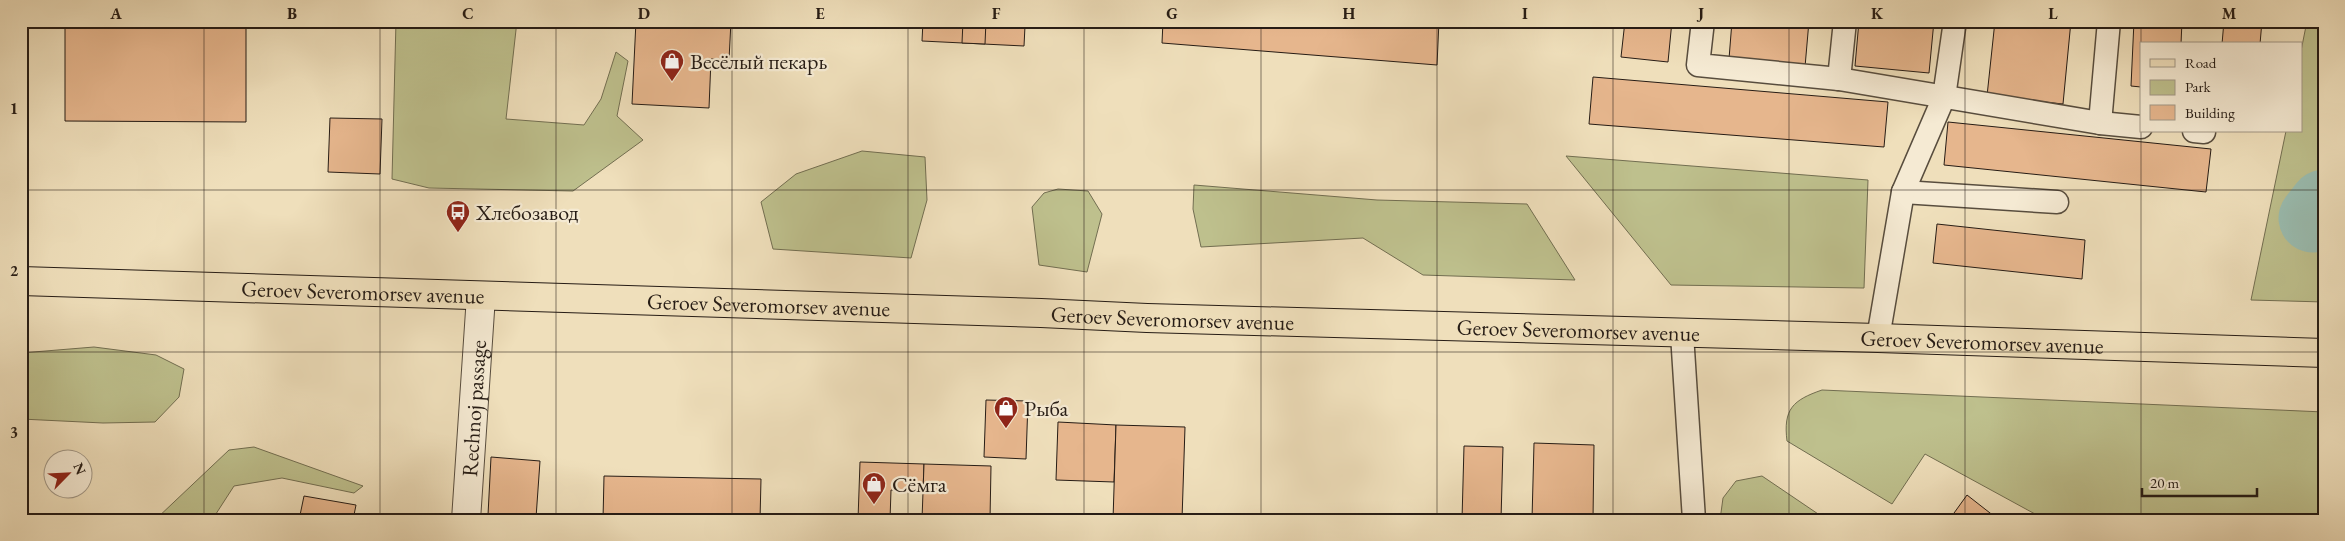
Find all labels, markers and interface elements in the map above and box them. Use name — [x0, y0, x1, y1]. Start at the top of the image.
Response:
text: A — [109, 3, 122, 24]
text: B — [287, 3, 297, 24]
text: C — [462, 3, 474, 24]
text: D — [638, 3, 650, 24]
text: E — [815, 3, 825, 24]
text: F — [992, 3, 1001, 24]
text: G — [1166, 3, 1178, 24]
text: H — [1343, 3, 1356, 24]
text: I — [1522, 3, 1528, 24]
text: J — [1696, 3, 1704, 24]
text: K — [1871, 3, 1884, 24]
text: L — [2048, 3, 2058, 24]
text: M — [2222, 3, 2237, 24]
legend — [2140, 42, 2302, 132]
place label: Весёлый пекарь — [690, 47, 827, 76]
shop icon: Весёлый пекарь — [659, 48, 685, 82]
text: Road — [2185, 53, 2217, 72]
text: Park — [2185, 77, 2212, 96]
text: 1 — [10, 98, 18, 119]
text: Building — [2185, 103, 2235, 122]
place label: Хлебозавод — [475, 198, 579, 227]
bus stop icon: Хлебозавод — [445, 199, 471, 233]
text: 2 — [10, 260, 19, 281]
street label: Geroev Severomorsev avenue — [241, 274, 485, 311]
street label: Geroev Severomorsev avenue — [647, 287, 891, 323]
street label: Geroev Severomorsev avenue — [1050, 299, 1295, 337]
street label: Geroev Severomorsev avenue — [1456, 312, 1701, 348]
street label: Geroev Severomorsev avenue — [1860, 324, 2104, 361]
street label: Rechnoj passage — [455, 338, 493, 478]
place label: Рыба — [1024, 394, 1069, 423]
shop icon: Рыба — [993, 395, 1019, 429]
text: 3 — [10, 422, 18, 443]
north arrow — [42, 448, 92, 498]
text: N — [69, 460, 91, 478]
scale bar — [2142, 466, 2258, 498]
place label: Сёмга — [892, 470, 947, 499]
shop icon: Сёмга — [861, 471, 887, 505]
text: 20 m — [2150, 473, 2179, 492]

